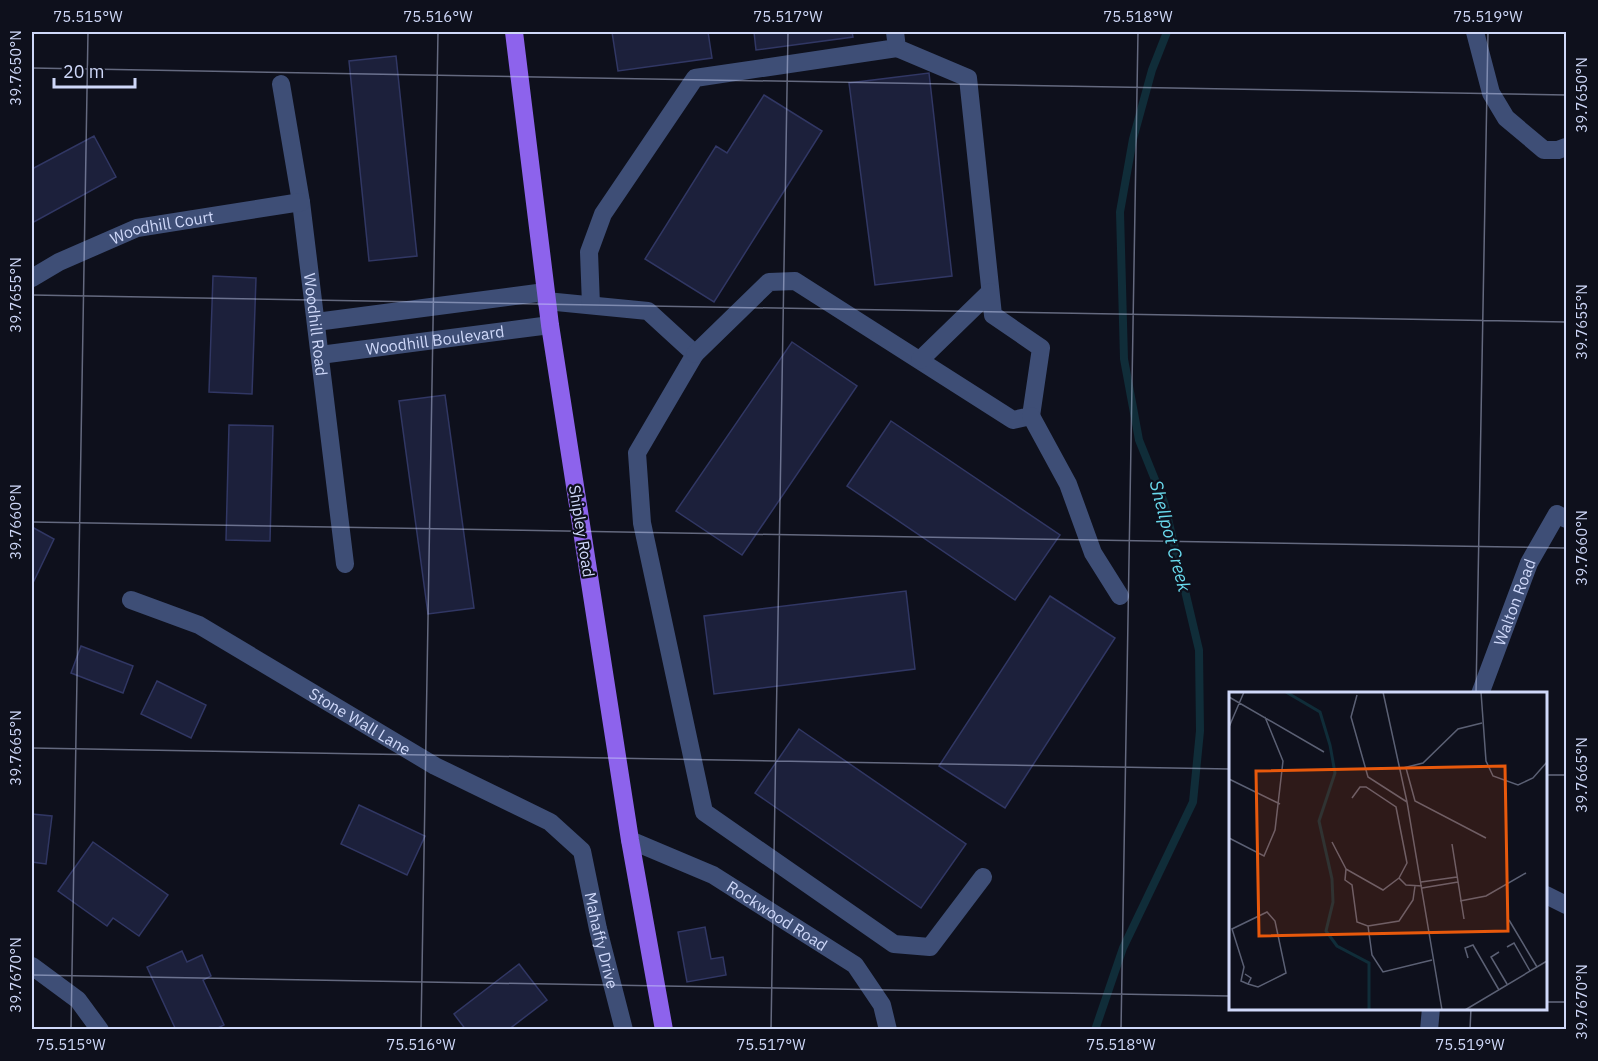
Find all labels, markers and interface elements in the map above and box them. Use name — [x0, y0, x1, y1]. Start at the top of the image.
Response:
text: 75.515°W — [53, 7, 123, 26]
text: 75.516°W — [403, 7, 473, 26]
text: 75.517°W — [753, 7, 823, 26]
text: 75.518°W — [1103, 7, 1173, 26]
text: 75.519°W — [1453, 7, 1523, 26]
text: 39.7650°N — [6, 30, 25, 106]
scale bar — [54, 51, 135, 89]
text: 39.7650°N — [1572, 57, 1591, 133]
text: 20 m — [63, 60, 105, 83]
street label: Woodhill Court — [107, 206, 215, 249]
text: 39.7655°N — [6, 257, 25, 333]
street label: Woodhill Road — [300, 272, 332, 377]
text: 39.7655°N — [1572, 284, 1591, 360]
street label: Woodhill Boulevard — [364, 321, 506, 359]
water label: Shellpot Creek — [1145, 478, 1197, 595]
street label: Shipley Road — [565, 483, 599, 579]
text: 39.7660°N — [6, 484, 25, 560]
text: 39.7660°N — [1572, 510, 1591, 586]
street label: Walton Road — [1489, 556, 1540, 648]
street label: Stone Wall Lane — [305, 683, 415, 759]
inset map — [1229, 692, 1547, 1010]
text: 39.7665°N — [6, 710, 25, 786]
text: 39.7665°N — [1572, 737, 1591, 813]
street label: Rockwood Road — [723, 876, 831, 955]
street label: Mahaffy Drive — [581, 890, 623, 991]
text: 39.7670°N — [6, 937, 25, 1013]
text: 39.7670°N — [1572, 964, 1591, 1040]
text: 75.515°W — [36, 1035, 106, 1054]
text: 75.516°W — [386, 1035, 456, 1054]
text: 75.517°W — [736, 1035, 806, 1054]
text: 75.518°W — [1086, 1035, 1156, 1054]
text: 75.519°W — [1435, 1035, 1505, 1054]

